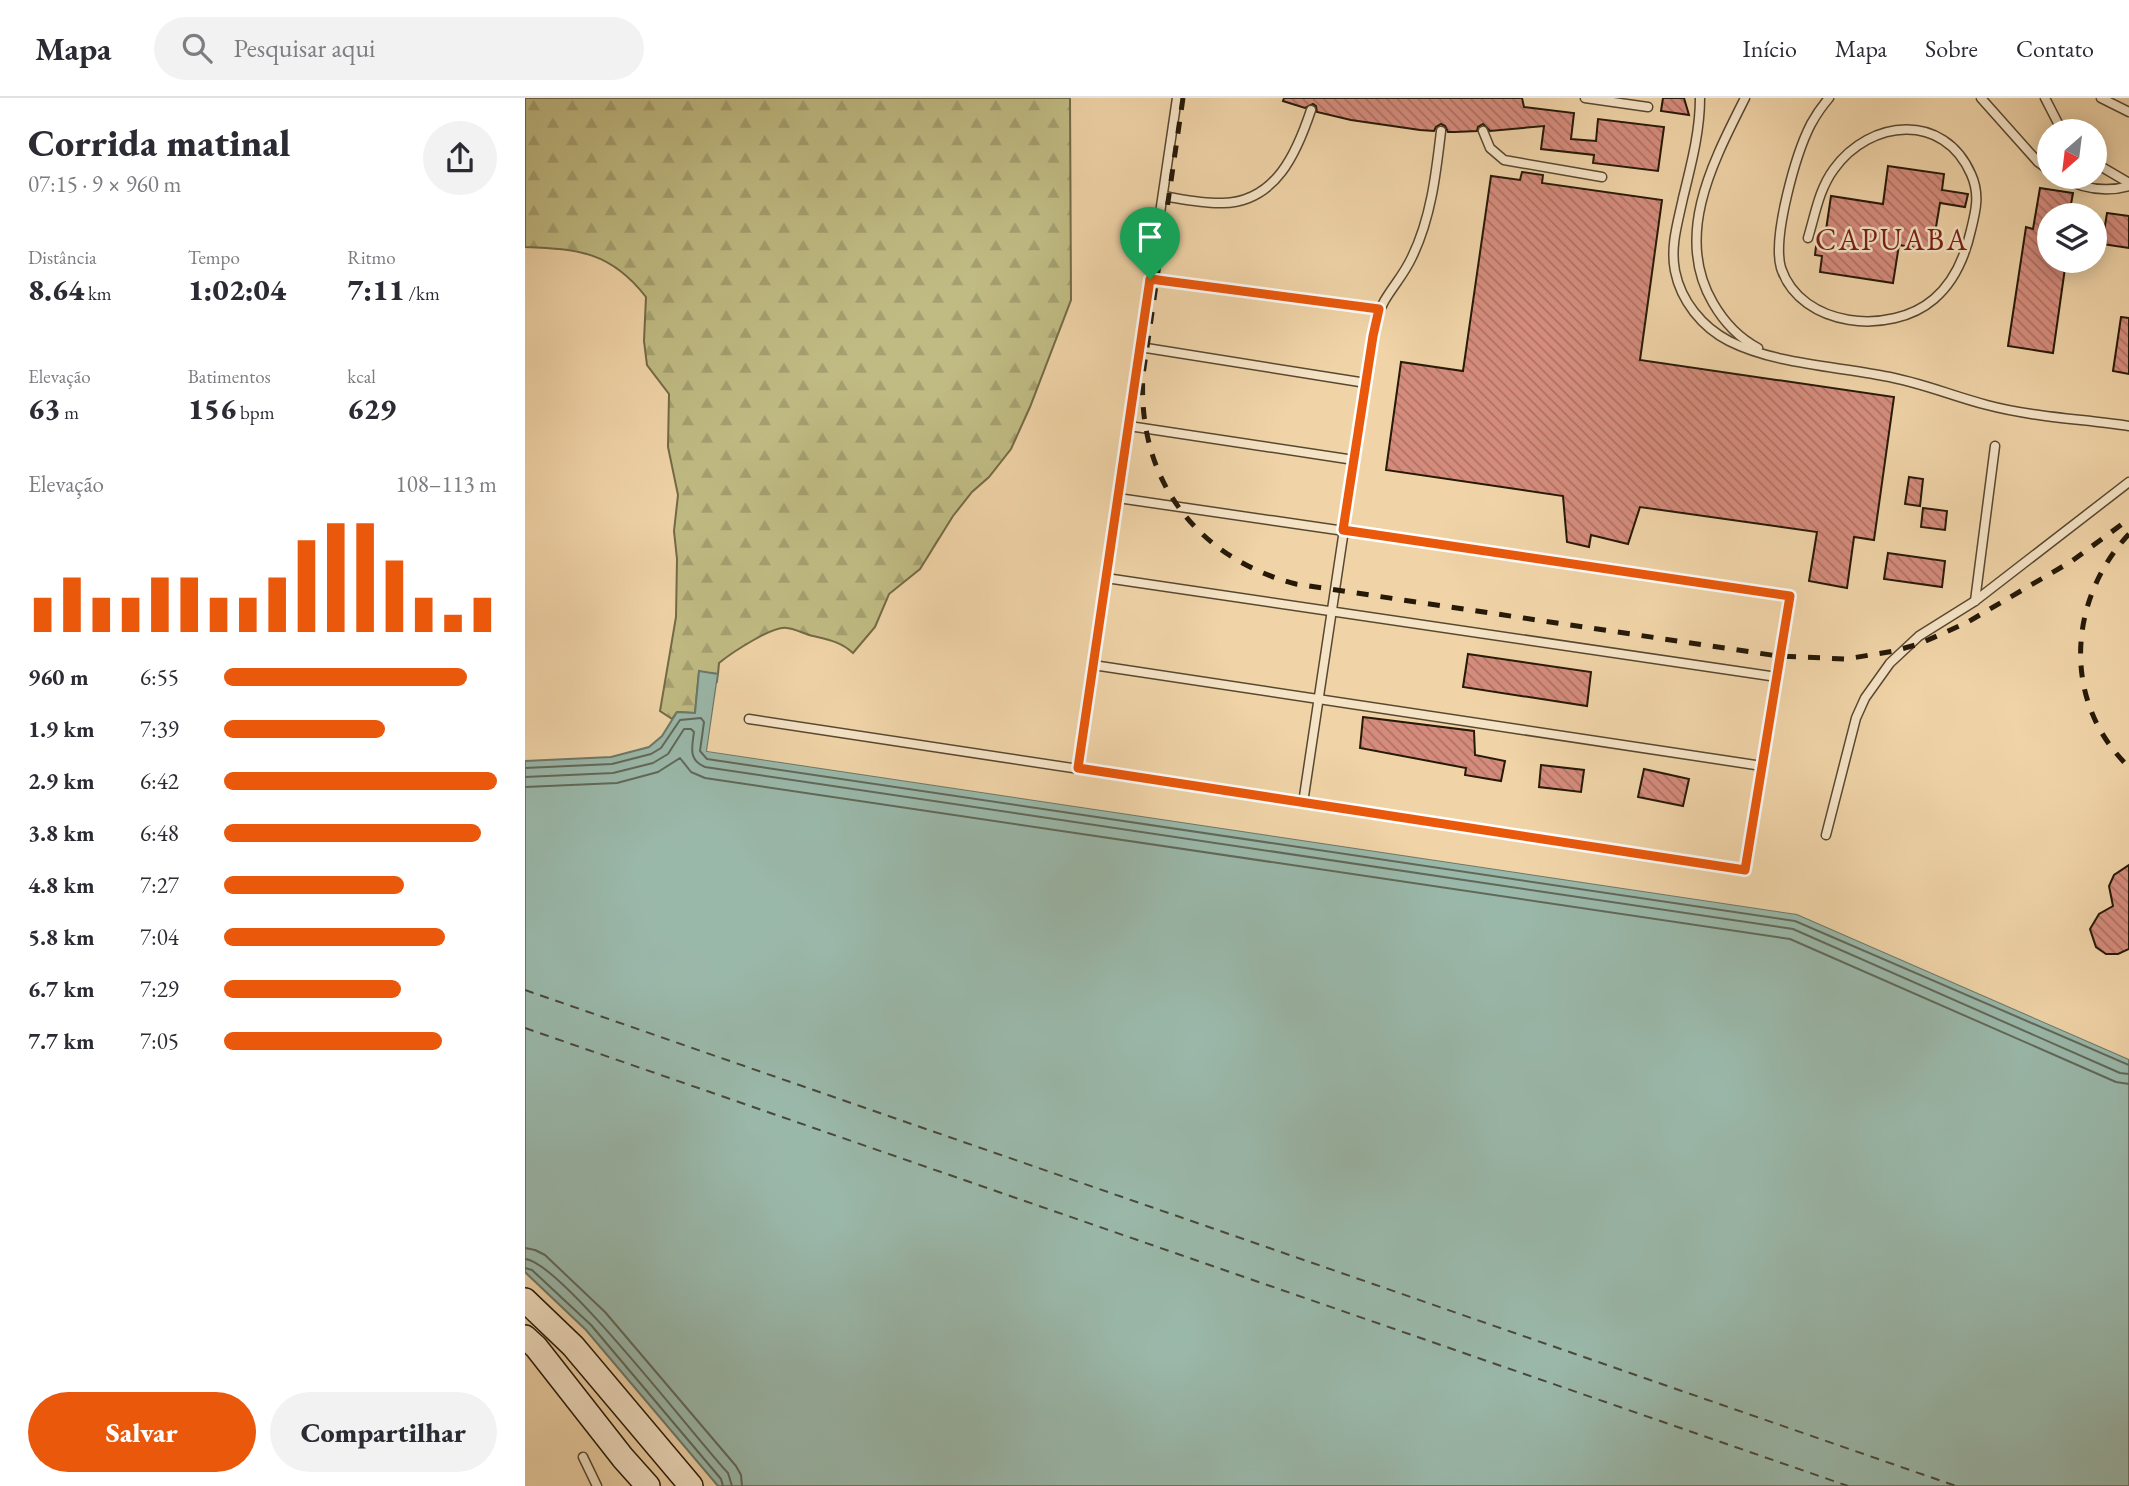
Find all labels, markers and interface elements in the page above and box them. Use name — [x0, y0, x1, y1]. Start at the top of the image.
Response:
search box — [154, 17, 644, 80]
text: Mapa — [35, 27, 112, 70]
icon: search — [178, 29, 216, 67]
text: Pesquisar aqui — [234, 31, 376, 65]
text: Início — [1743, 33, 1797, 64]
text: Mapa — [1835, 33, 1887, 64]
text: Sobre — [1925, 33, 1978, 64]
text: Contato — [2016, 33, 2094, 64]
text: Corrida matinal — [28, 118, 291, 167]
north arrow — [2037, 119, 2107, 189]
map controls — [2037, 119, 2107, 273]
button: share — [423, 121, 497, 195]
text: 07:15 · 9 × 960 m — [28, 169, 181, 199]
button: layers — [2037, 203, 2107, 273]
pin — [1120, 207, 1180, 279]
icon: arrive — [1131, 218, 1169, 256]
district label: CAPUABA — [1815, 220, 1969, 259]
text: Distância — [28, 245, 97, 270]
text: Tempo — [188, 245, 240, 270]
text: Ritmo — [347, 245, 396, 270]
text: 8.64 — [28, 270, 84, 309]
text: 1:02:04 — [188, 270, 286, 309]
text: 7:11 — [347, 270, 405, 309]
text: km — [84, 281, 112, 306]
text: /km — [405, 281, 440, 306]
text: Elevação — [28, 364, 91, 389]
text: Batimentos — [188, 364, 271, 389]
text: kcal — [347, 364, 376, 389]
text: 63 — [28, 389, 60, 428]
text: 156 — [188, 389, 236, 428]
text: 629 — [347, 389, 396, 428]
text: m — [60, 400, 79, 425]
text: bpm — [236, 400, 275, 425]
text: Elevação — [28, 469, 104, 499]
text: 108–113 m — [396, 469, 497, 499]
text: 960 m — [28, 662, 89, 692]
text: 6:55 — [140, 662, 179, 692]
text: 1.9 km — [28, 714, 95, 744]
text: 7:39 — [140, 714, 179, 744]
text: 2.9 km — [28, 766, 95, 796]
text: 6:42 — [140, 766, 179, 796]
text: 3.8 km — [28, 818, 95, 848]
text: 6:48 — [140, 818, 179, 848]
text: 4.8 km — [28, 870, 95, 900]
text: 7:27 — [140, 870, 179, 900]
text: 5.8 km — [28, 922, 95, 952]
text: 7:04 — [140, 922, 179, 952]
text: 6.7 km — [28, 974, 95, 1004]
text: 7:29 — [140, 974, 179, 1004]
text: 7.7 km — [28, 1026, 95, 1056]
text: 7:05 — [140, 1026, 179, 1056]
button: Salvar — [28, 1392, 256, 1472]
button: Compartilhar — [270, 1392, 497, 1472]

